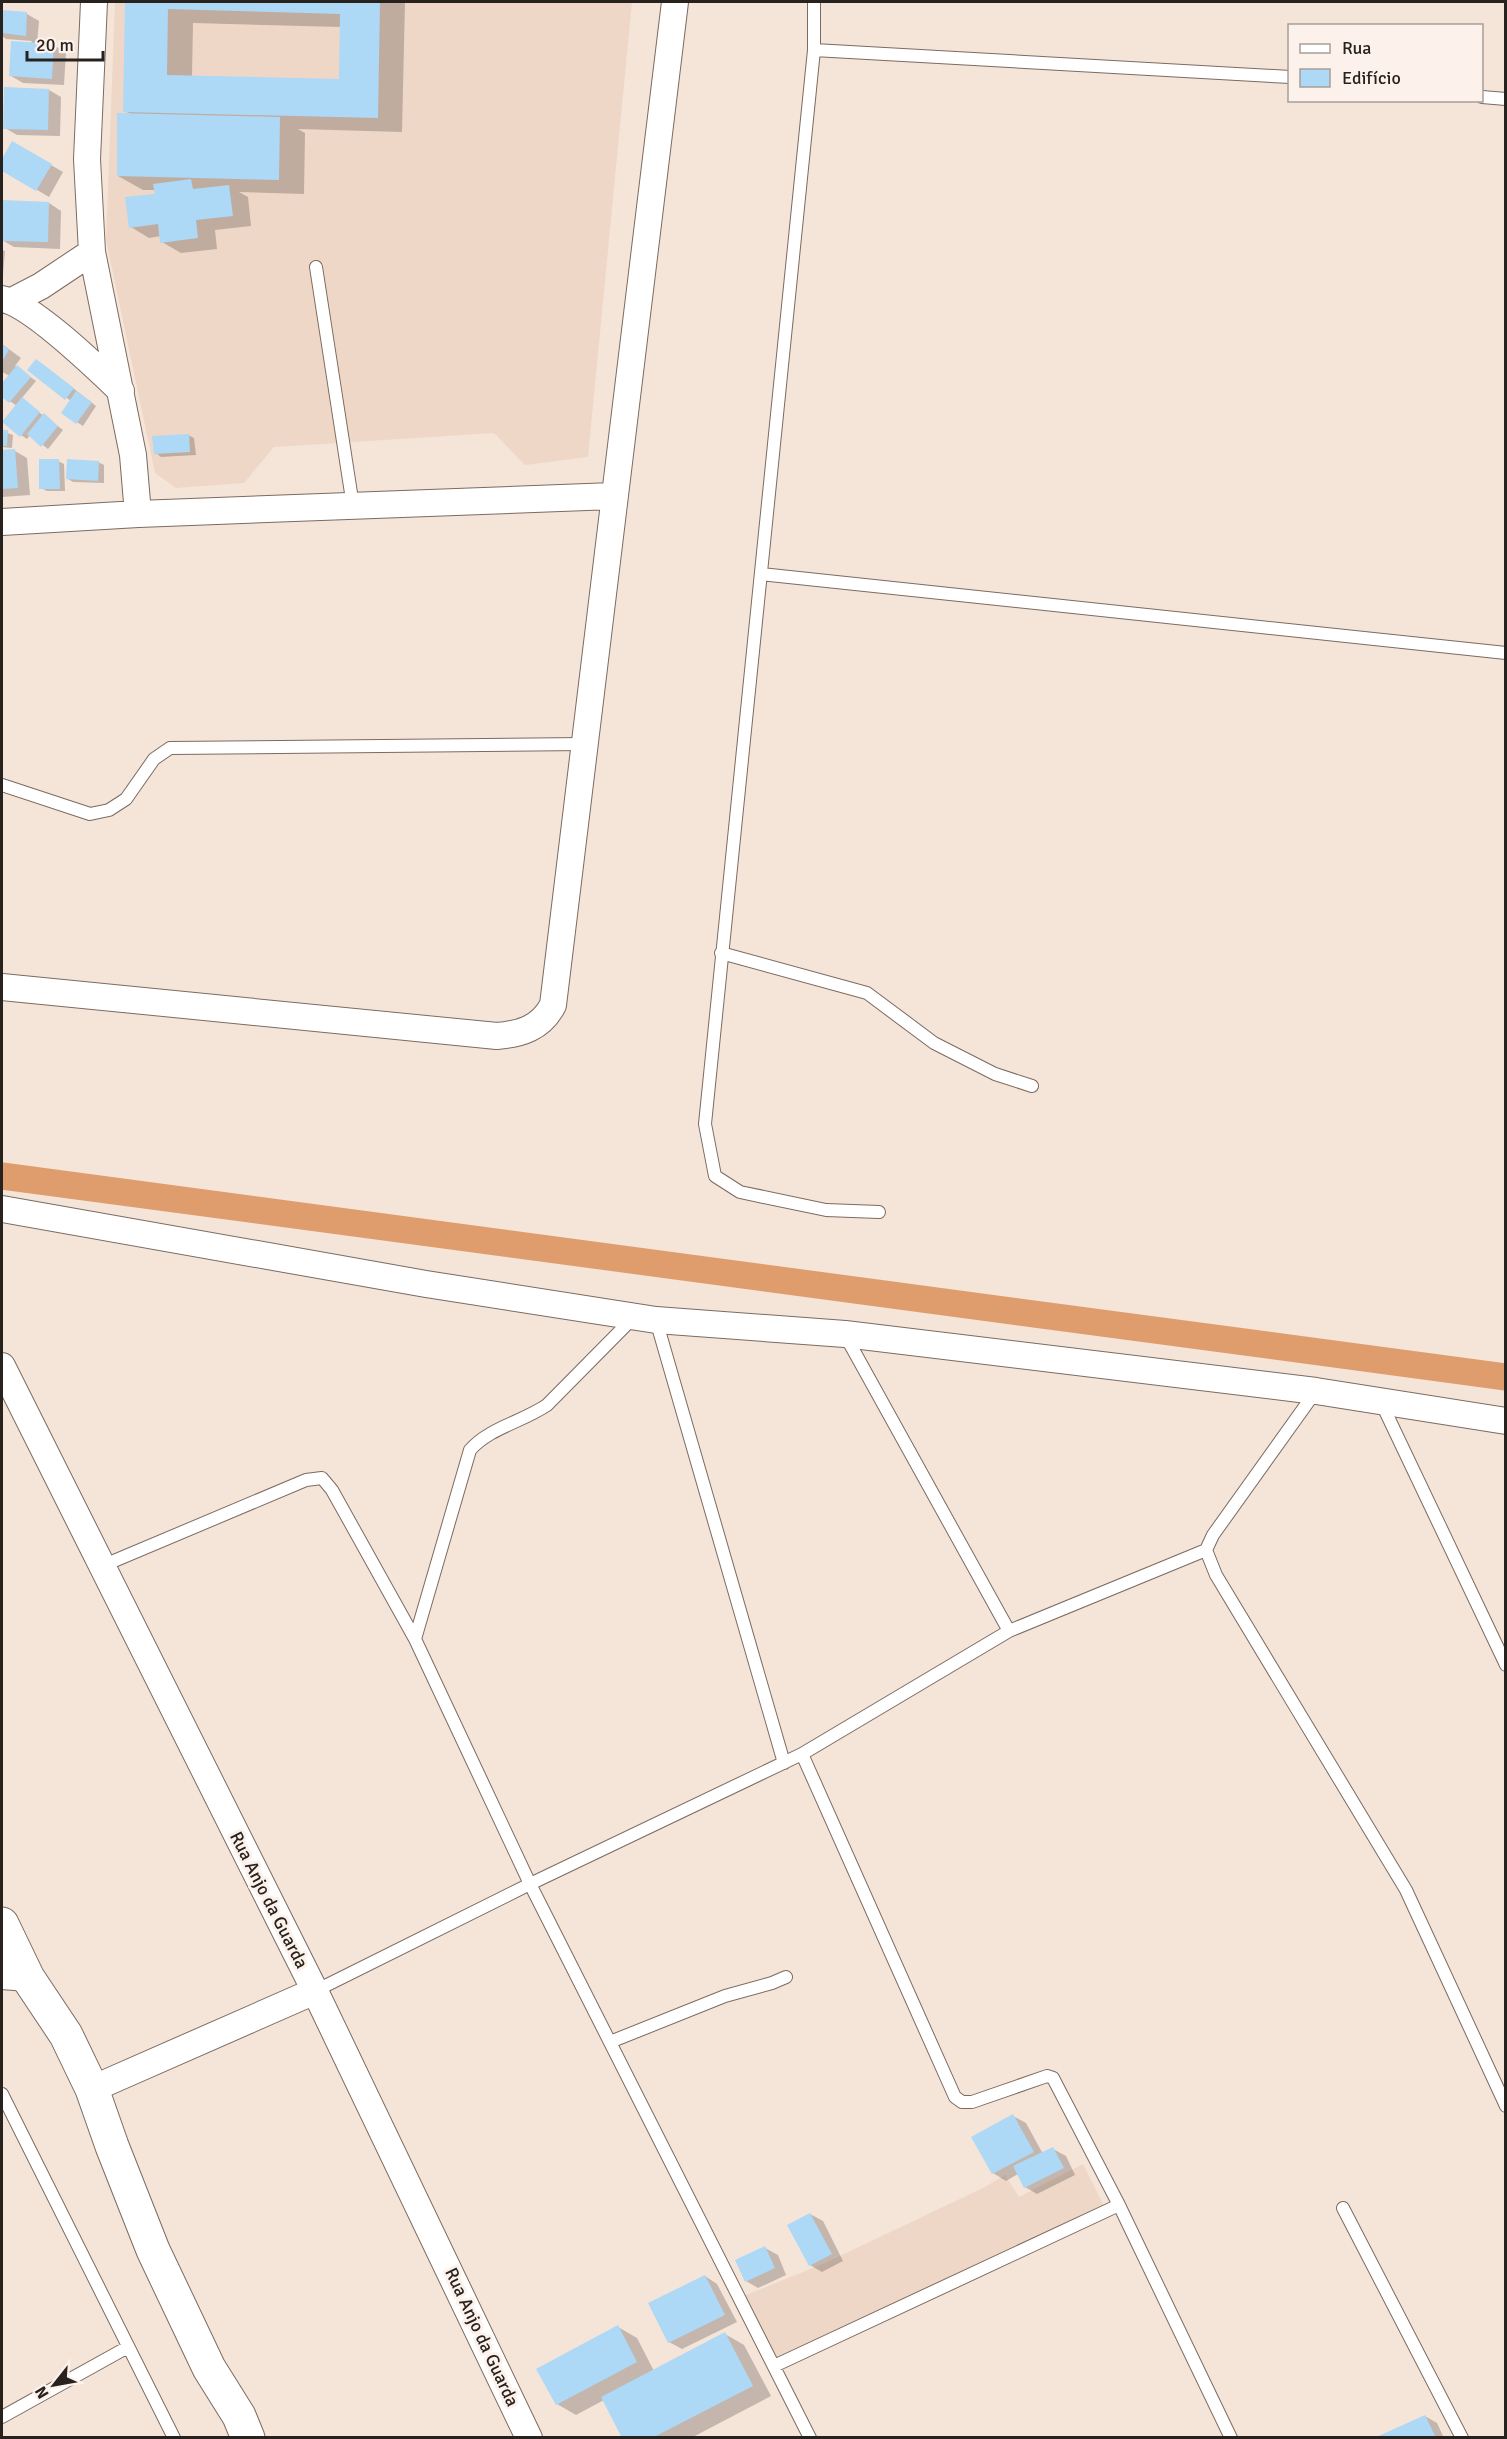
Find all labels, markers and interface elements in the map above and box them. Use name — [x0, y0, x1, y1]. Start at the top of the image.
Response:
scale bar — [27, 24, 104, 62]
legend — [1288, 24, 1483, 102]
text: 20 m — [36, 34, 74, 56]
text: Rua — [1342, 37, 1371, 59]
text: Edifício — [1342, 67, 1401, 89]
street label: Rua Anjo da Guarda — [225, 1828, 313, 1972]
street label: Rua Anjo da Guarda — [440, 2264, 524, 2410]
north arrow — [24, 2355, 84, 2415]
text: N — [31, 2382, 53, 2402]

